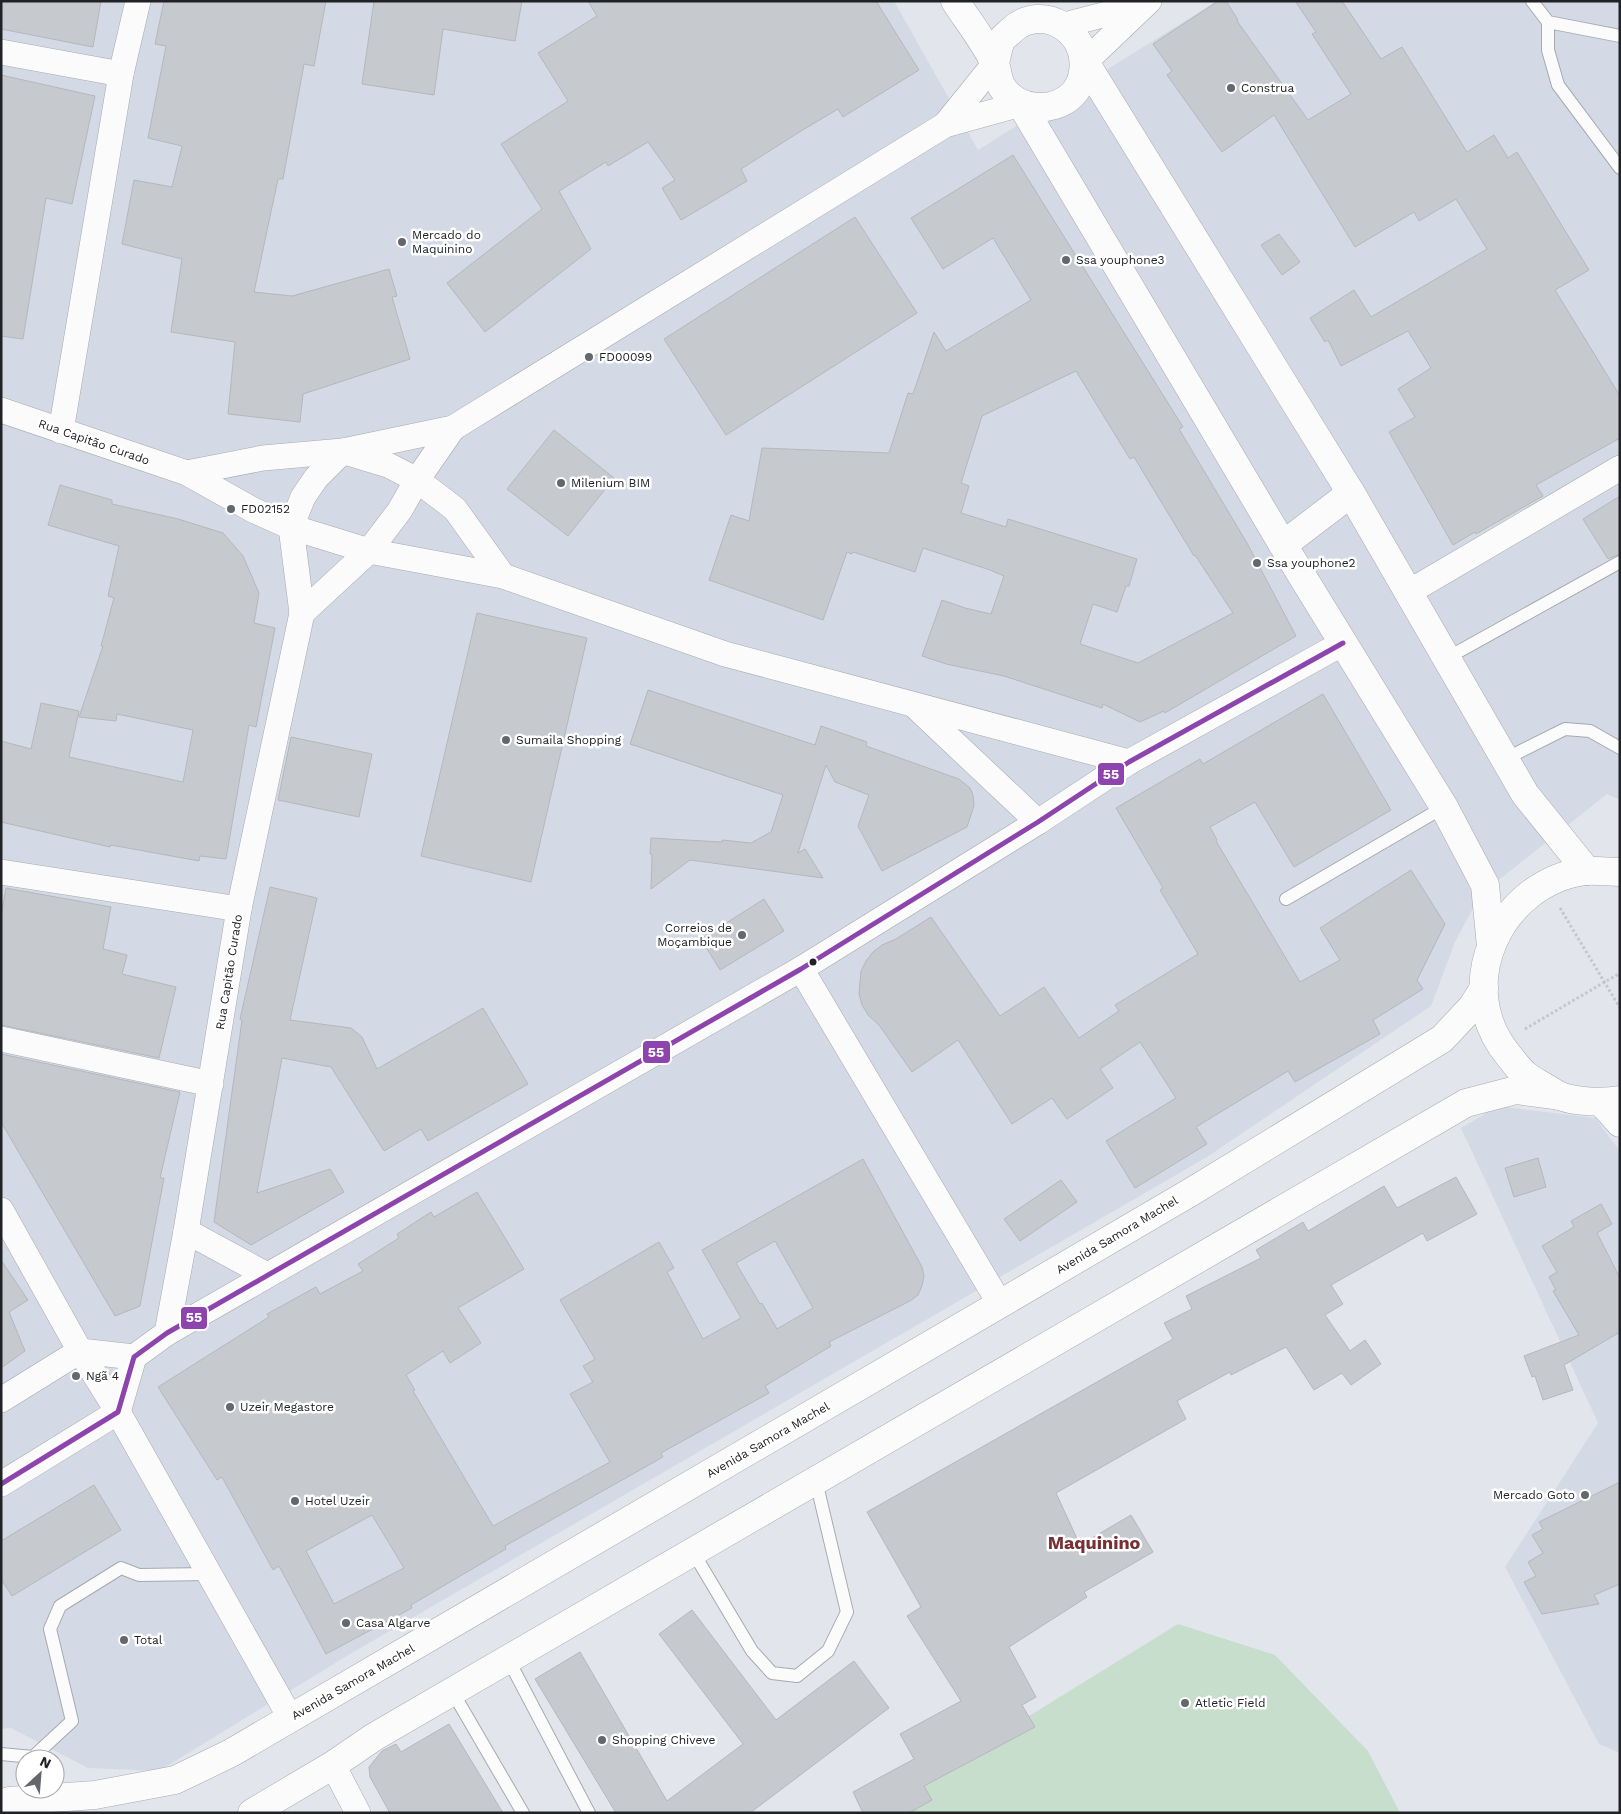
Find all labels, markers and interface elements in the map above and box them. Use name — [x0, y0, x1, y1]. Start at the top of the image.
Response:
place label: Construa — [1241, 81, 1295, 95]
marker: Construa — [1225, 82, 1237, 94]
place label: Mercado do Maquinino — [412, 228, 481, 256]
marker: Mercado do Maquinino — [396, 236, 408, 248]
place label: Ssa youphone3 — [1076, 253, 1165, 267]
marker: Ssa youphone3 — [1060, 254, 1072, 266]
place label: FD00099 — [599, 350, 652, 364]
marker: FD00099 — [583, 351, 595, 363]
street label: Rua Capitão Curado — [37, 416, 151, 468]
place label: Milenium BIM — [571, 476, 650, 490]
marker: Milenium BIM — [555, 477, 567, 489]
place label: FD02152 — [241, 502, 290, 516]
marker: FD02152 — [225, 503, 237, 515]
place label: Ssa youphone2 — [1267, 556, 1356, 570]
marker: Ssa youphone2 — [1251, 557, 1263, 569]
place label: Sumaila Shopping — [516, 733, 622, 747]
marker: Sumaila Shopping — [500, 734, 512, 746]
line badge: 55 — [1097, 762, 1125, 786]
text: 55 — [1103, 766, 1119, 782]
street label: Rua Capitão Curado — [213, 913, 245, 1031]
place label: Correios de Moçambique — [657, 921, 732, 949]
marker: Correios de Moçambique — [736, 929, 748, 941]
unlabelled marker — [808, 957, 818, 967]
line badge: 55 — [642, 1040, 671, 1064]
text: 55 — [648, 1044, 664, 1060]
street label: Avenida Samora Machel — [1054, 1193, 1181, 1277]
line badge: 55 — [180, 1306, 208, 1330]
text: 55 — [186, 1309, 202, 1325]
place label: Ngã 4 — [86, 1369, 119, 1383]
marker: Ngã 4 — [70, 1370, 82, 1382]
street label: Avenida Samora Machel — [704, 1399, 832, 1481]
place label: Uzeir Megastore — [240, 1400, 334, 1414]
marker: Uzeir Megastore — [224, 1401, 236, 1413]
place label: Mercado Goto — [1493, 1488, 1575, 1502]
marker: Mercado Goto — [1579, 1489, 1591, 1501]
place label: Hotel Uzeir — [305, 1494, 370, 1508]
marker: Hotel Uzeir — [289, 1495, 301, 1507]
district label: Maquinino — [1048, 1532, 1141, 1553]
place label: Casa Algarve — [356, 1616, 430, 1630]
marker: Casa Algarve — [340, 1617, 352, 1629]
place label: Total — [134, 1633, 163, 1647]
marker: Total — [118, 1634, 130, 1646]
street label: Avenida Samora Machel — [289, 1641, 417, 1723]
place label: Atletic Field — [1195, 1696, 1266, 1710]
marker: Atletic Field — [1179, 1697, 1191, 1709]
place label: Shopping Chiveve — [612, 1733, 716, 1747]
marker: Shopping Chiveve — [596, 1734, 608, 1746]
north arrow — [15, 1749, 65, 1799]
text: N — [38, 1753, 54, 1772]

